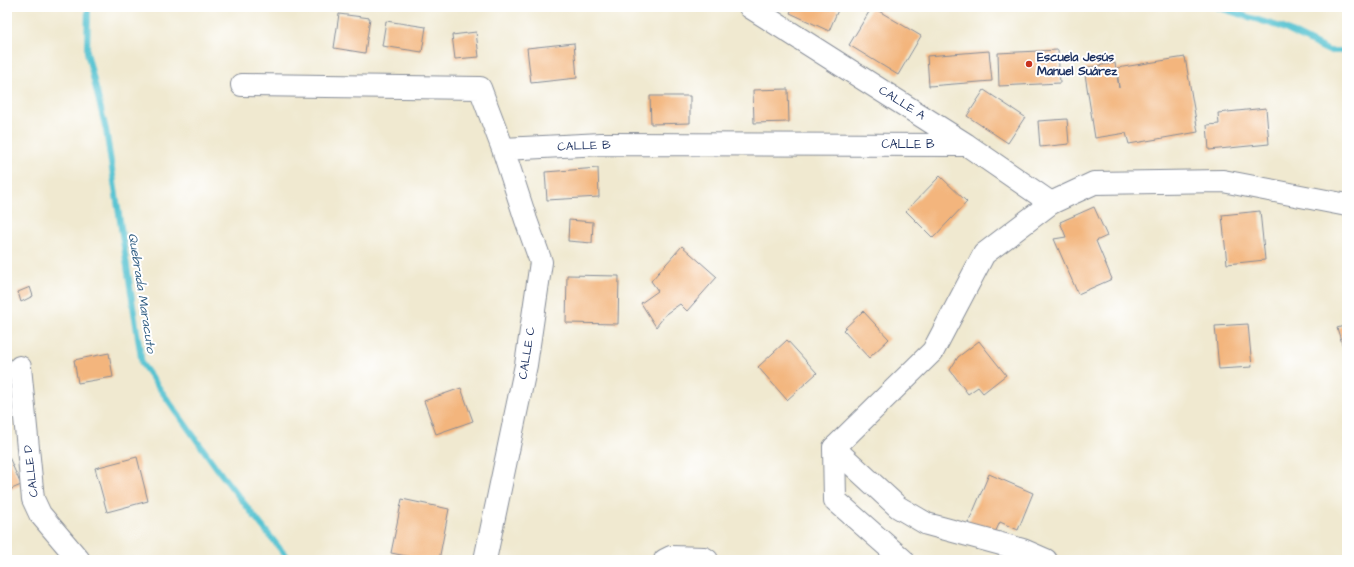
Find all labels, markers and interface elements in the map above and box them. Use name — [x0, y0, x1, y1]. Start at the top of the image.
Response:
place label: Escuela Jesús Manuel Suárez — [1037, 49, 1118, 80]
marker: Escuela Jesús Manuel Suárez — [1024, 59, 1034, 69]
street label: CALLE A — [875, 82, 929, 124]
street label: CALLE B — [881, 136, 935, 153]
street label: CALLE B — [557, 137, 611, 155]
water label: Quebrada Maracuto — [124, 232, 161, 356]
street label: CALLE C — [514, 325, 540, 381]
street label: CALLE D — [19, 444, 43, 498]

